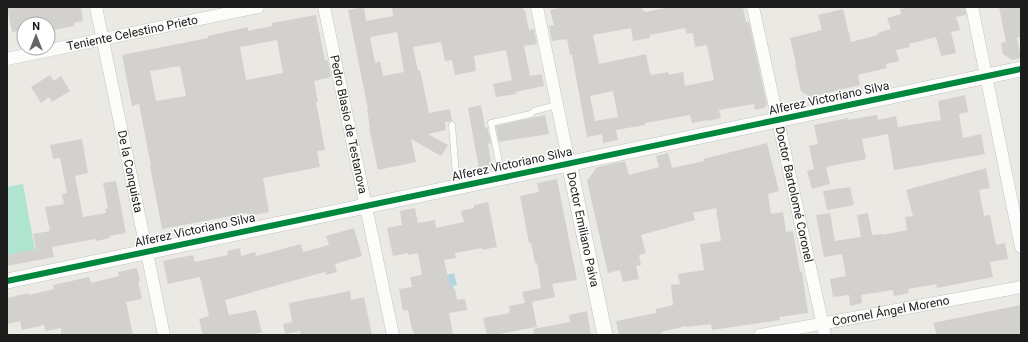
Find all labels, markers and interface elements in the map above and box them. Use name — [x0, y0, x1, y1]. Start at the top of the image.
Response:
street label: Teniente Celestino Prieto — [66, 13, 199, 53]
north arrow — [16, 16, 56, 56]
text: N — [32, 20, 40, 33]
street label: Pedro Blasio de Testanova — [327, 54, 370, 195]
street label: Alferez Victoriano Silva — [767, 78, 891, 118]
street label: Doctor Bartolomé Coronel — [772, 125, 816, 264]
street label: De la Conquista — [115, 129, 145, 214]
street label: Alferez Victoriano Silva — [450, 144, 574, 184]
street label: Doctor Emiliano Paiva — [564, 171, 602, 288]
street label: Alferez Victoriano Silva — [133, 210, 257, 250]
street label: Coronel Ángel Moreno — [831, 293, 951, 329]

